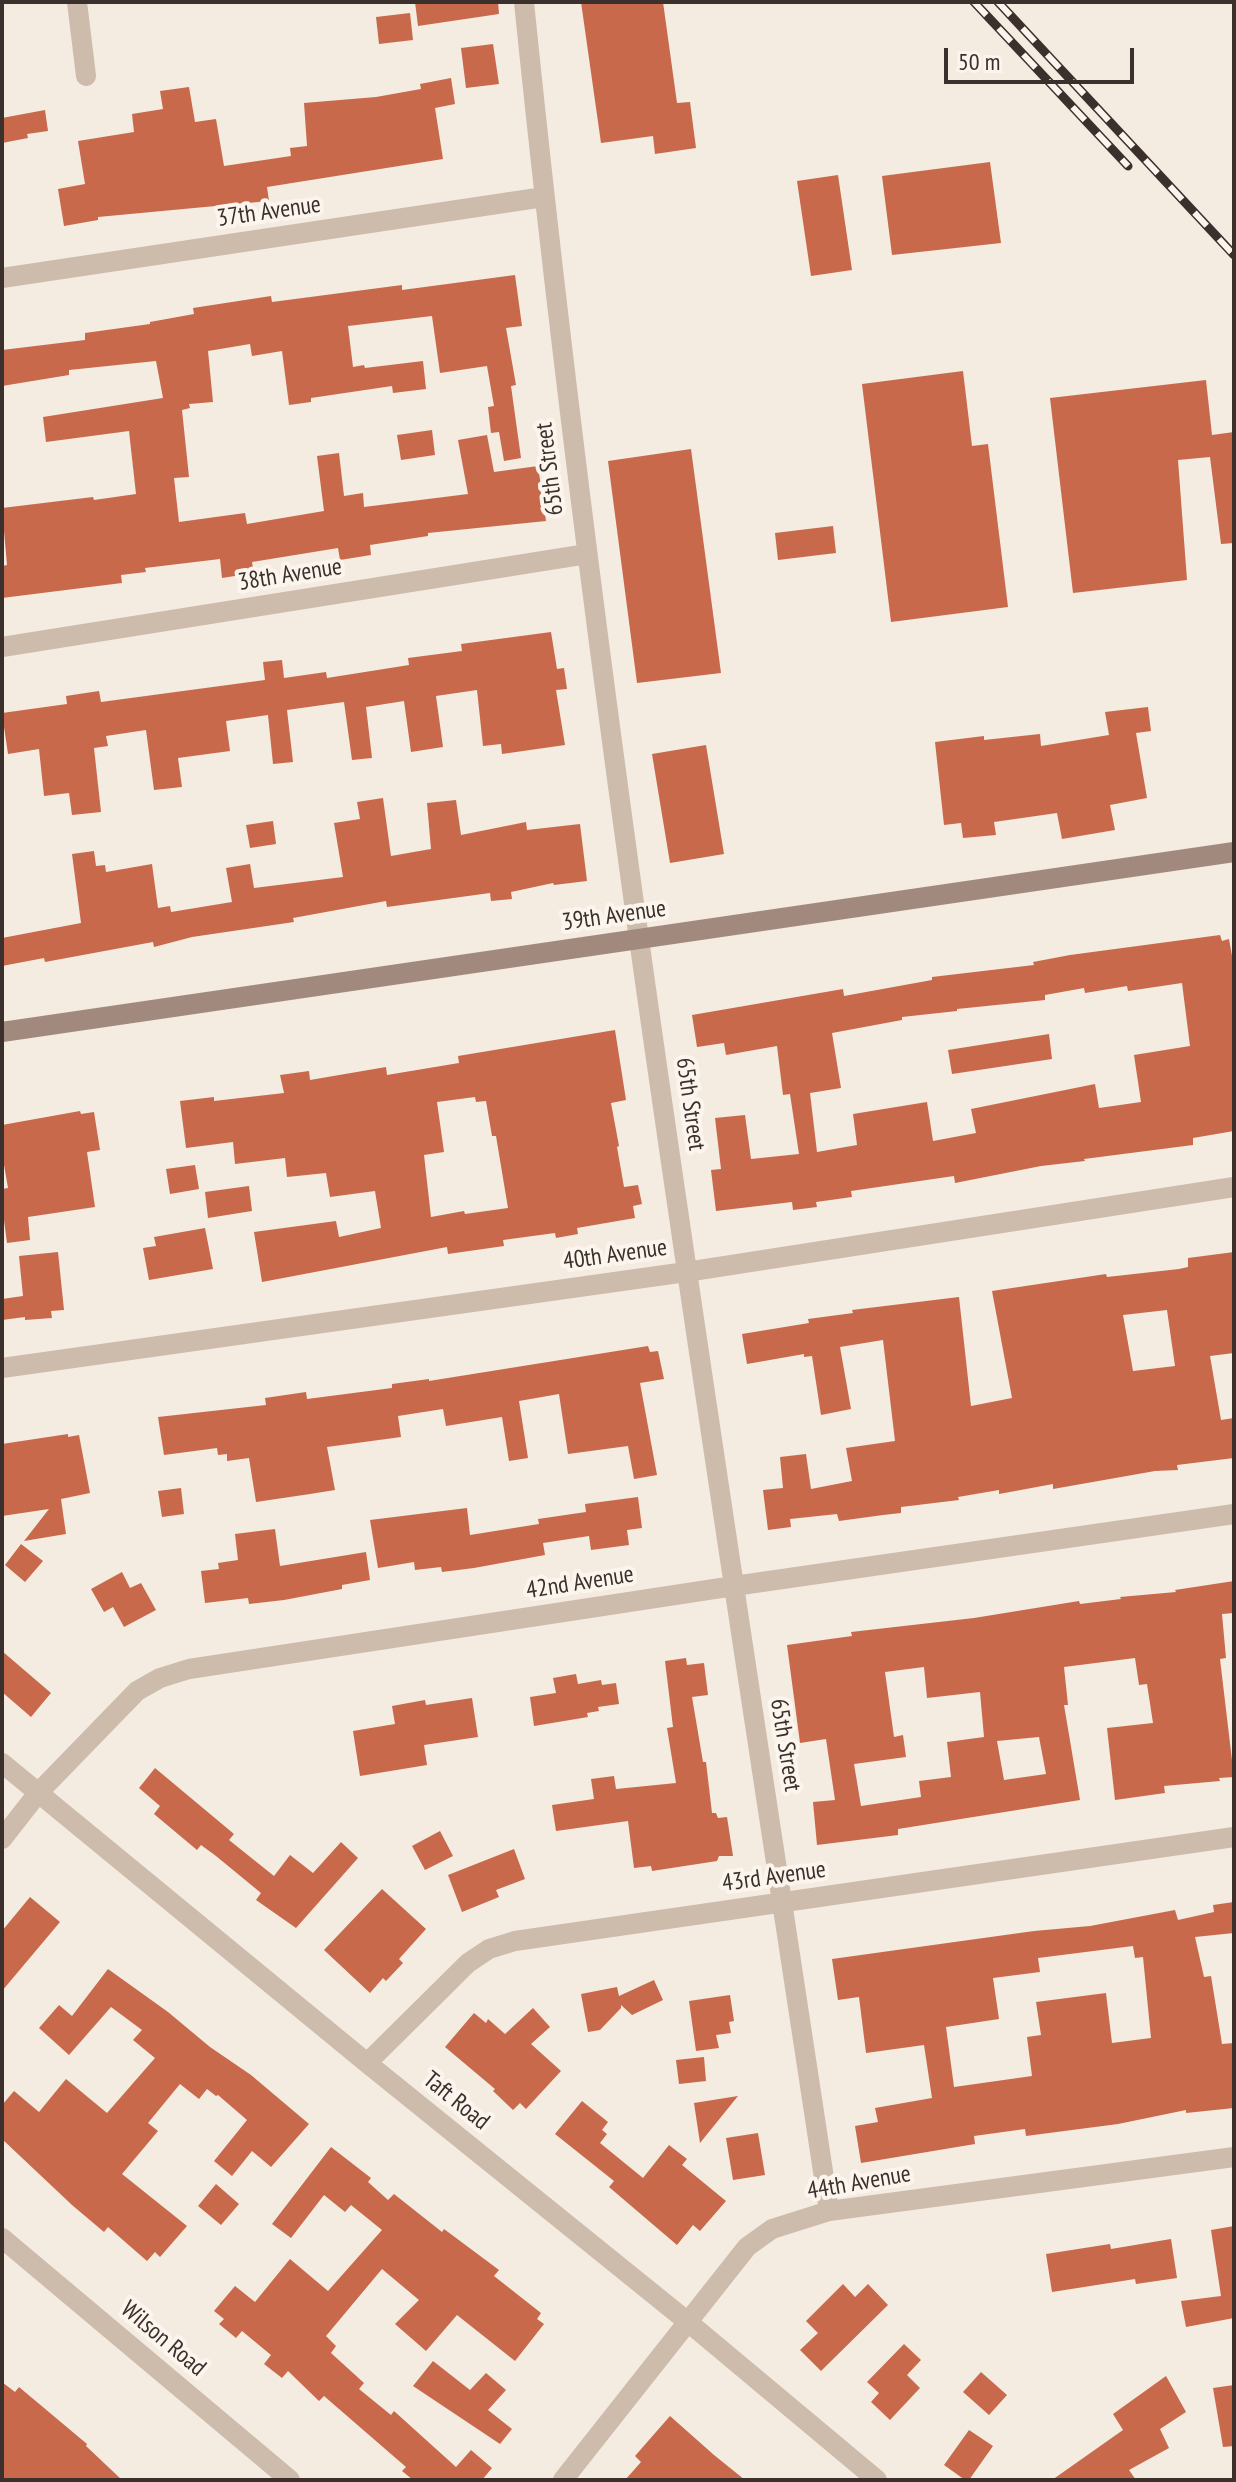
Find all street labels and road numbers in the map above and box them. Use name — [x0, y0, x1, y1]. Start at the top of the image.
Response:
street label: 37th Avenue — [215, 190, 323, 234]
street label: 65th Street — [530, 421, 570, 517]
street label: 38th Avenue — [236, 553, 344, 597]
street label: 39th Avenue — [560, 894, 668, 938]
street label: 65th Street — [669, 1056, 711, 1152]
street label: 40th Avenue — [561, 1233, 669, 1277]
street label: 42nd Avenue — [524, 1560, 636, 1606]
street label: 65th Street — [763, 1697, 807, 1793]
street label: 43rd Avenue — [720, 1855, 828, 1899]
street label: Taft Road — [417, 2066, 495, 2136]
street label: 44th Avenue — [805, 2160, 913, 2206]
street label: Wilson Road — [115, 2295, 211, 2383]

